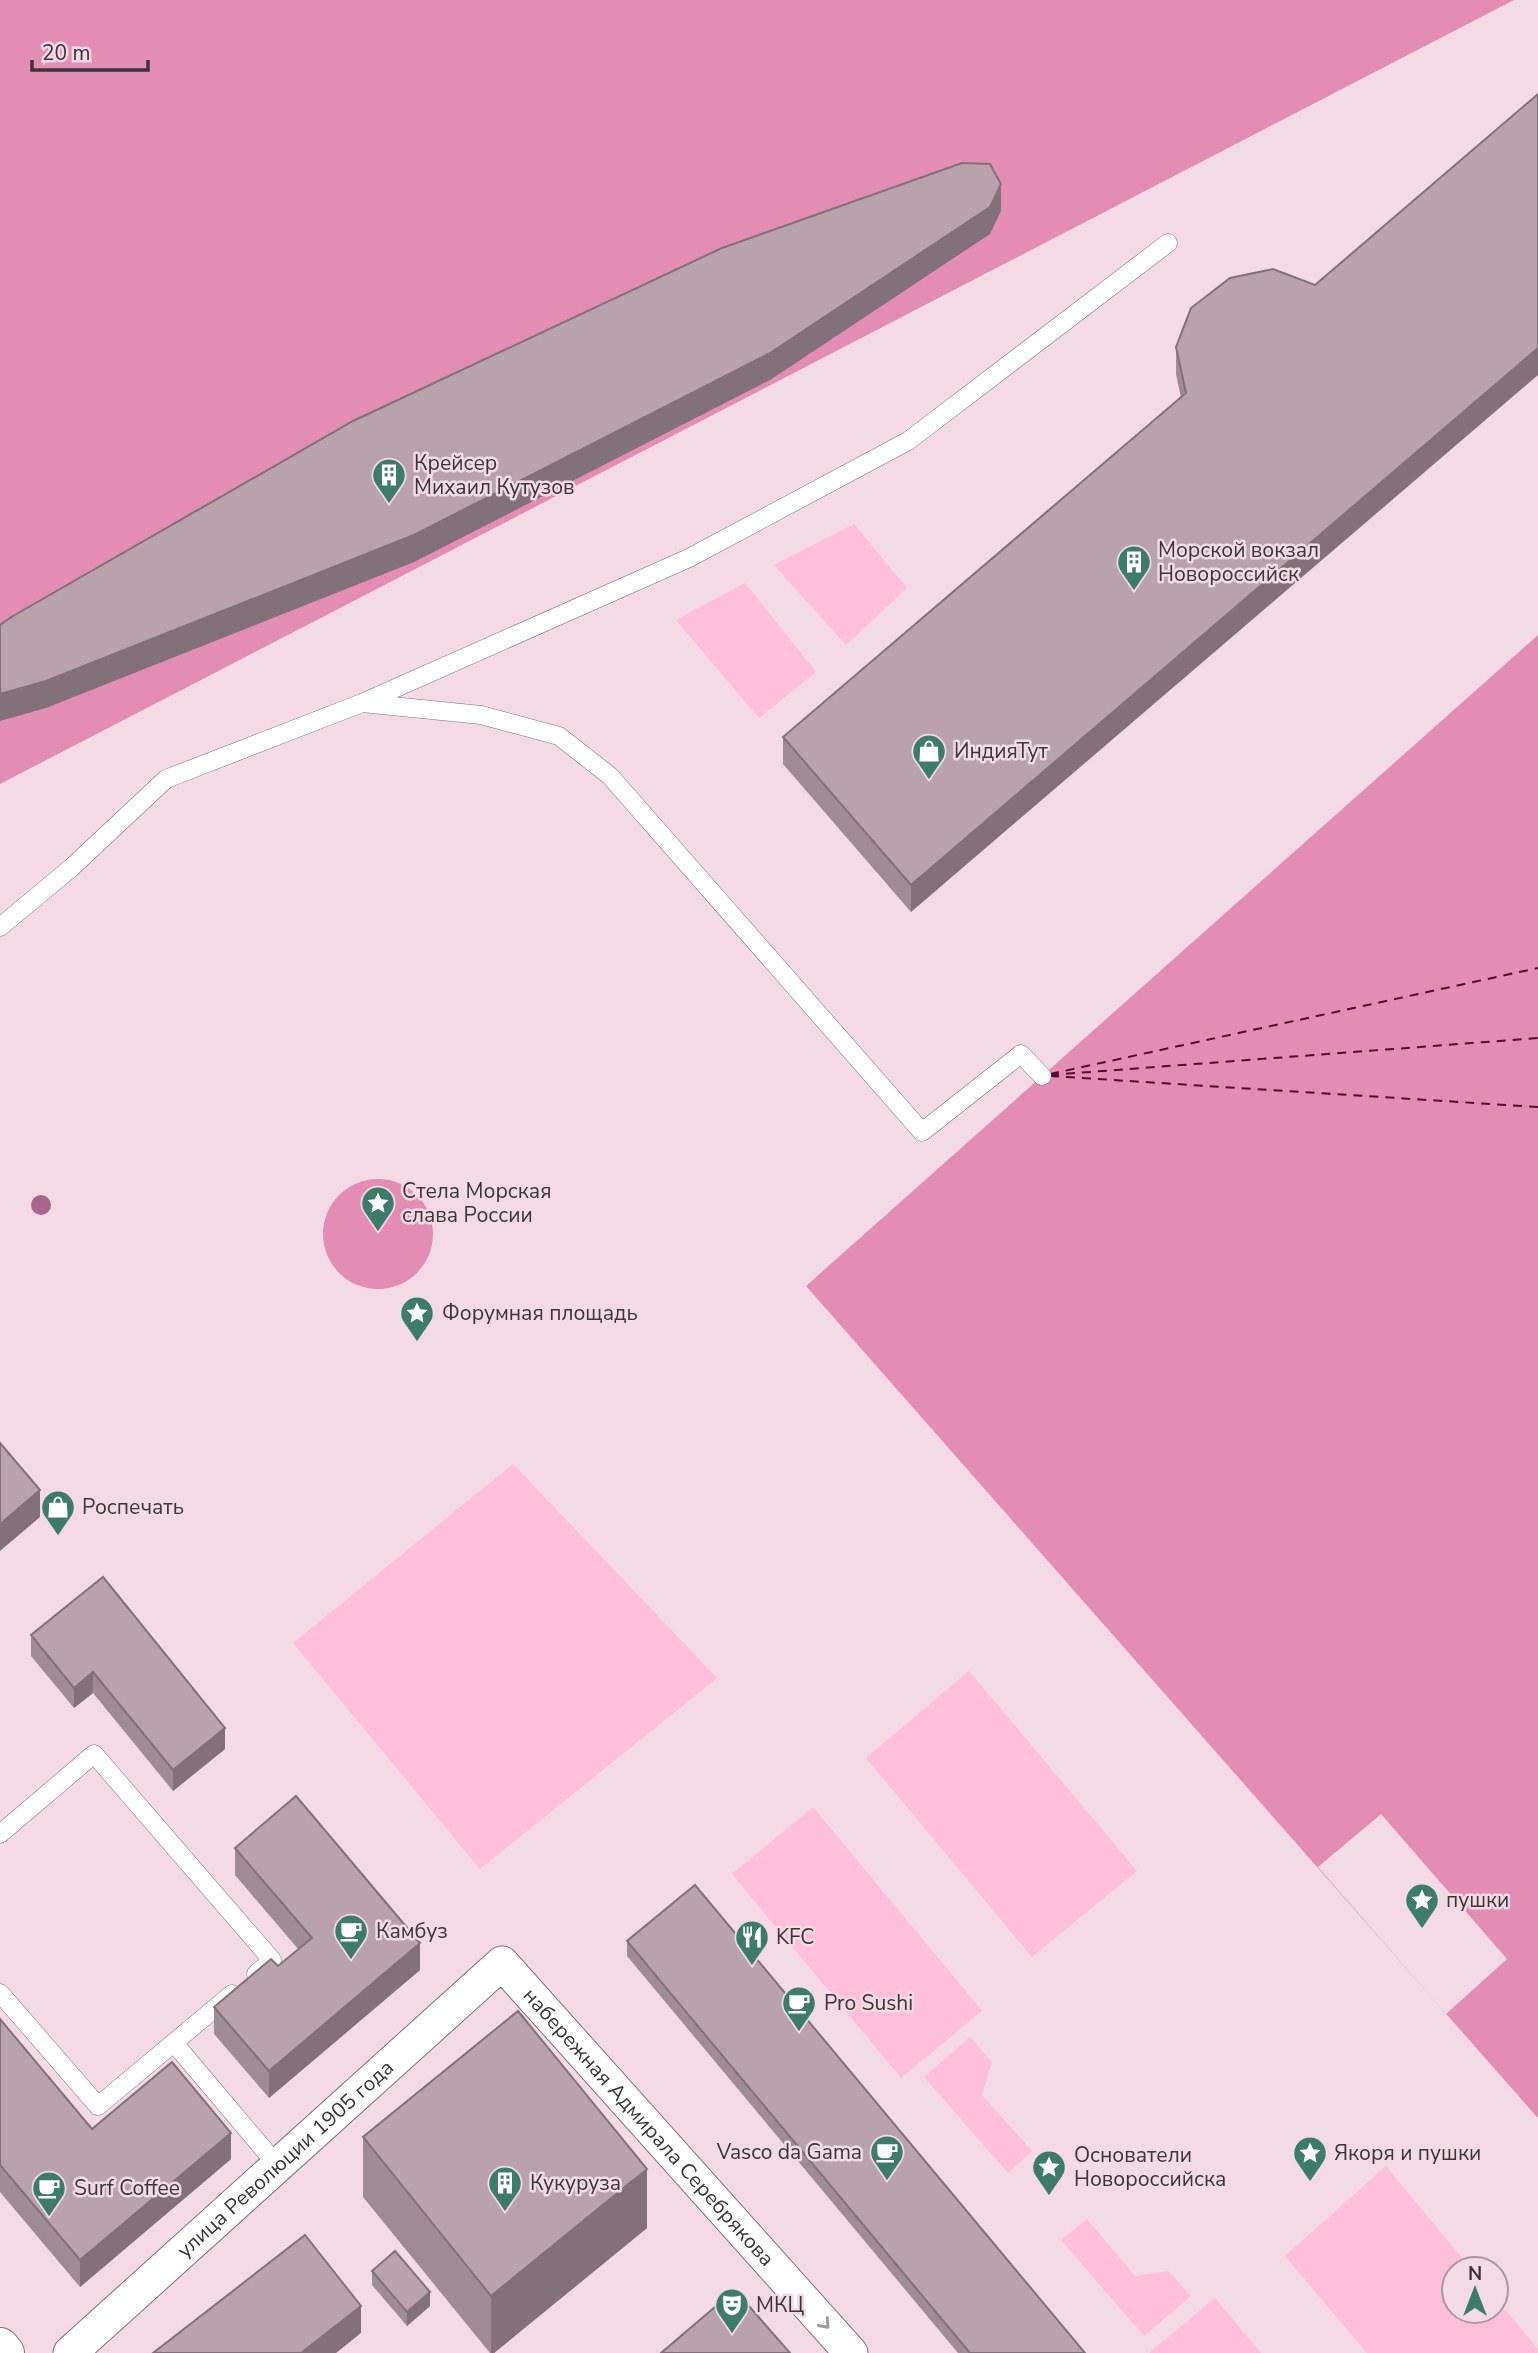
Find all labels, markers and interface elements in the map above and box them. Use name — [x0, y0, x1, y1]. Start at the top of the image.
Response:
scale bar — [32, 28, 147, 72]
text: 20 m — [42, 39, 91, 67]
place label: Крейсер Михаил Кутузов — [414, 449, 575, 501]
building icon: Крейсер Михаил Кутузов — [370, 456, 408, 505]
place label: Морской вокзал Новороссийск — [1158, 536, 1319, 588]
building icon: Морской вокзал Новороссийск — [1115, 543, 1153, 592]
shop icon: ИндияТут — [910, 732, 948, 781]
place label: ИндияТут — [954, 737, 1049, 765]
place label: Стела Морская слава России — [402, 1177, 551, 1229]
place icon: Стела Морская слава России — [359, 1184, 397, 1233]
place icon: Форумная площадь — [398, 1294, 436, 1343]
place label: Форумная площадь — [442, 1299, 638, 1327]
shop icon: Роспечать — [39, 1488, 77, 1537]
place label: Роспечать — [82, 1493, 184, 1521]
place icon: пушки — [1403, 1881, 1441, 1930]
place label: пушки — [1446, 1886, 1509, 1914]
cafe icon: Камбуз — [332, 1912, 370, 1961]
place label: Камбуз — [376, 1917, 448, 1945]
restaurant icon: KFC — [733, 1918, 771, 1967]
place label: KFC — [776, 1923, 814, 1951]
street label: набережная Адмирала Серебрякова — [517, 1982, 781, 2272]
cafe icon: Pro Sushi — [780, 1984, 818, 2033]
place label: Pro Sushi — [824, 1989, 913, 2017]
street label: улица Революции 1905 года — [171, 2053, 400, 2264]
cafe icon: Vasco da Gama — [868, 2133, 906, 2182]
place icon: Якоря и пушки — [1291, 2134, 1329, 2183]
place label: Vasco da Gama — [716, 2138, 862, 2166]
place label: Якоря и пушки — [1334, 2139, 1481, 2167]
place label: Основатели Новороссийска — [1074, 2141, 1226, 2193]
place icon: Основатели Новороссийска — [1030, 2148, 1068, 2197]
building icon: Кукуруза — [486, 2164, 524, 2213]
cafe icon: Surf Coffee — [30, 2169, 68, 2218]
place label: Кукуруза — [530, 2169, 621, 2197]
place label: Surf Coffee — [74, 2174, 180, 2202]
north arrow — [1440, 2255, 1510, 2325]
text: N — [1468, 2261, 1482, 2287]
theatre icon: МКЦ — [713, 2286, 751, 2335]
place label: МКЦ — [756, 2291, 804, 2319]
one-way arrow — [817, 2316, 829, 2329]

